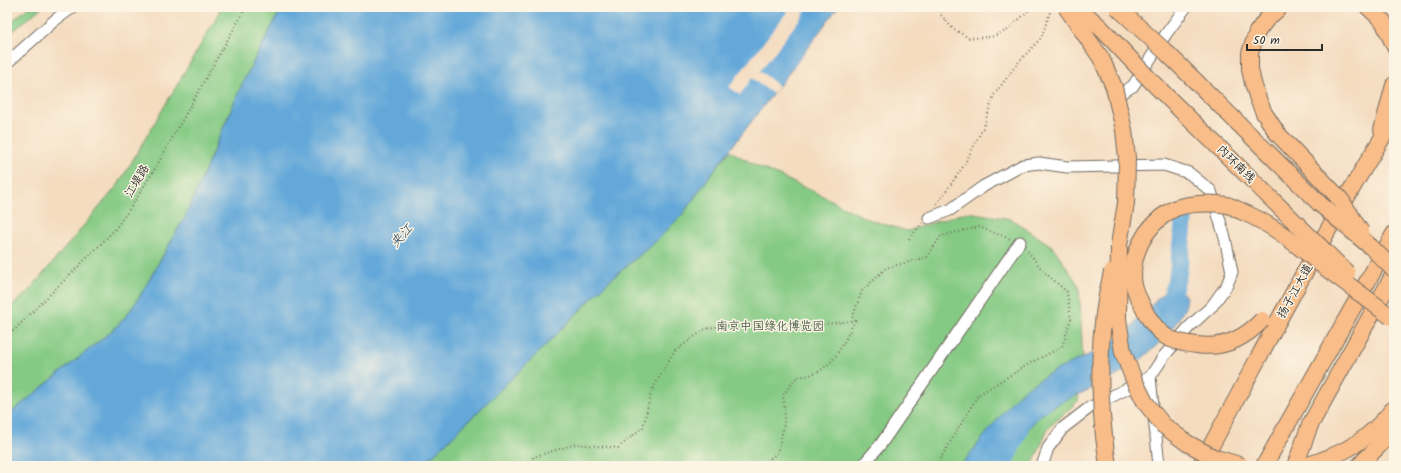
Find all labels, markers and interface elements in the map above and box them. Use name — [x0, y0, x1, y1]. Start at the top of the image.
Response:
scale bar — [1247, 26, 1322, 52]
text: 50 m — [1253, 31, 1280, 50]
street label: 内环南线 — [1212, 140, 1260, 188]
street label: 江堤路 — [120, 161, 154, 201]
water label: 夹江 — [385, 219, 419, 253]
street label: 扬子江大道 — [1272, 260, 1318, 322]
park label: 南京中国绿化博览园 — [716, 317, 824, 336]

